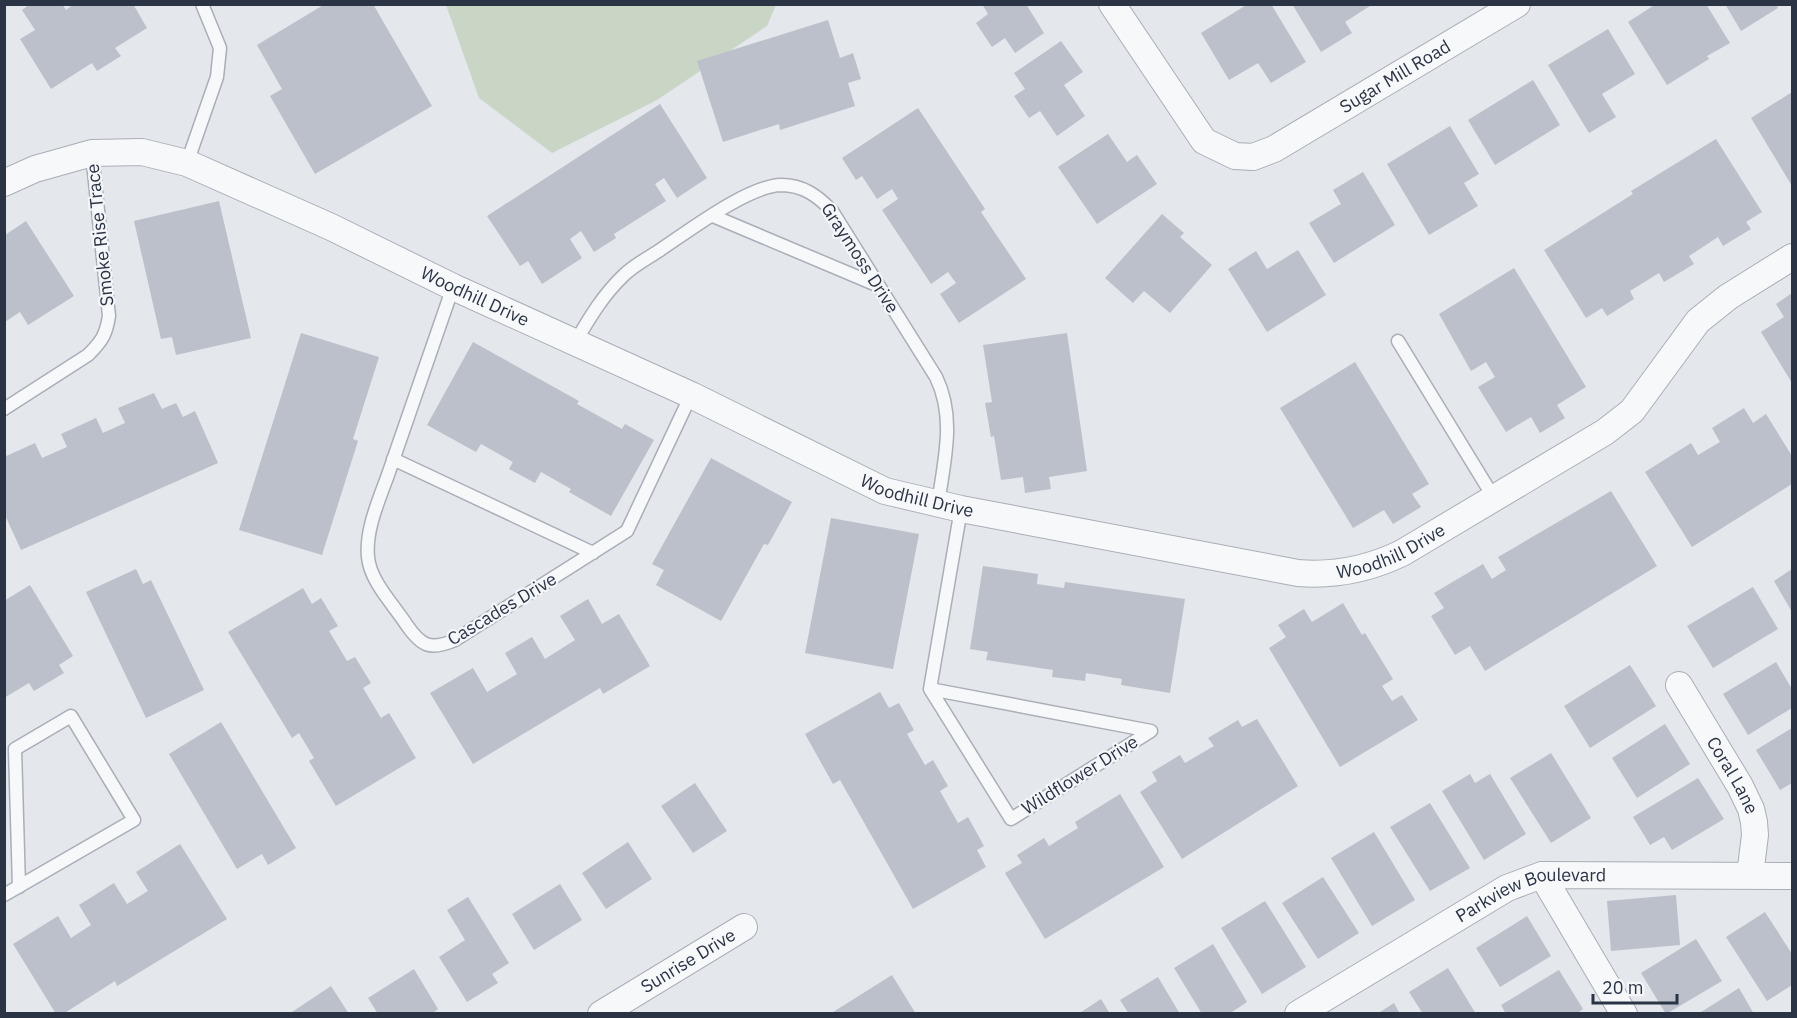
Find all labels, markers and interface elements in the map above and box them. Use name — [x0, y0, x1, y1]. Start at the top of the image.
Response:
street label: Sugar Mill Road — [1335, 34, 1454, 118]
street label: Smoke Rise Trace — [81, 163, 118, 307]
street label: Graymoss Drive — [816, 198, 905, 317]
street label: Woodhill Drive — [417, 261, 533, 331]
street label: Woodhill Drive — [856, 469, 976, 522]
street label: Woodhill Drive — [1335, 518, 1449, 583]
street label: Cascades Drive — [443, 567, 561, 650]
street label: Wildflower Drive — [1017, 730, 1142, 820]
street label: Coral Lane — [1702, 732, 1764, 818]
street label: Parkview Boulevard — [1451, 862, 1606, 927]
street label: Sunrise Drive — [636, 923, 740, 998]
scale bar — [1593, 967, 1677, 1005]
text: 20 m — [1602, 976, 1644, 999]

